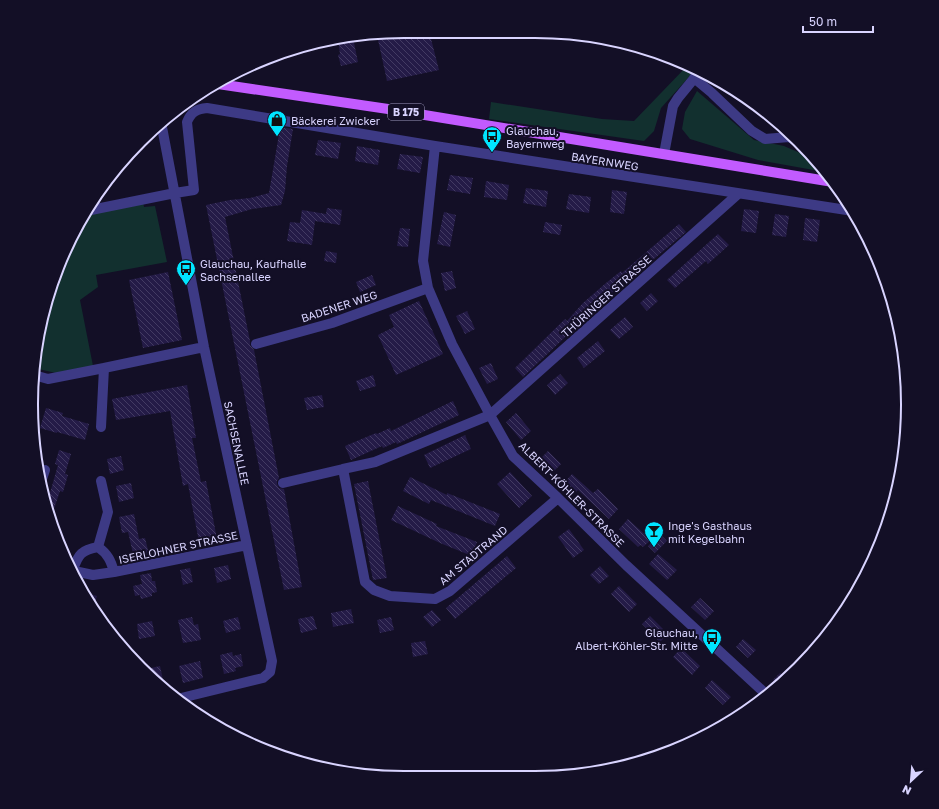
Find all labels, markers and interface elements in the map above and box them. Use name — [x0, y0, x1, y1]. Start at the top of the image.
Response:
scale bar — [803, 8, 873, 34]
text: 50 m — [809, 14, 837, 29]
road number: B 175 — [388, 104, 424, 120]
shop icon: Bäckerei Zwicker — [266, 109, 288, 137]
place label: Bäckerei Zwicker — [291, 114, 381, 127]
place label: Glauchau, Bayernweg — [506, 124, 565, 150]
bus stop icon: Glauchau, Bayernweg — [481, 125, 503, 153]
street label: BAYERNWEG — [570, 149, 640, 173]
street label: THÜRINGER STRASSE — [558, 252, 654, 340]
place label: Glauchau, Kaufhalle Sachsenallee — [200, 257, 306, 283]
bus stop icon: Glauchau, Kaufhalle Sachsenallee — [175, 258, 197, 286]
street label: BADENER WEG — [299, 288, 379, 324]
street label: SACHSENALLEE — [222, 400, 252, 486]
street label: ALBERT-KÖHLER-STRASSE — [517, 439, 628, 550]
place label: Inge's Gasthaus mit Kegelbahn — [668, 519, 752, 545]
bar icon: Inge's Gasthaus mit Kegelbahn — [643, 520, 665, 548]
street label: AM STADTRAND — [436, 523, 510, 587]
street label: ISERLOHNER STRASSE — [117, 528, 239, 566]
place label: Glauchau, Albert-Köhler-Str. Mitte — [575, 626, 698, 652]
bus stop icon: Glauchau, Albert-Köhler-Str. Mitte — [701, 627, 723, 655]
north arrow — [891, 761, 931, 801]
text: N — [900, 783, 913, 798]

